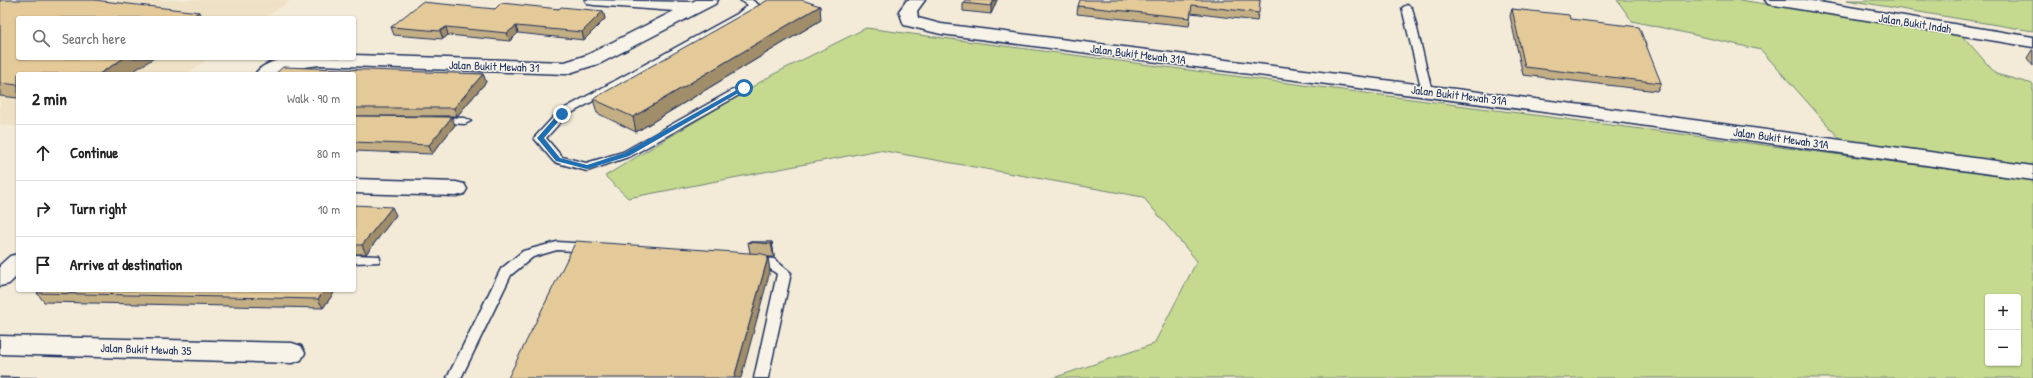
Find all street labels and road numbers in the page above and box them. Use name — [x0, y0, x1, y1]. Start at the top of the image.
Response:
street label: Jalan Bukit Indah — [1877, 9, 1953, 37]
street label: Jalan Bukit Mewah 31A — [1089, 40, 1187, 68]
street label: Jalan Bukit Mewah 31 — [449, 56, 539, 76]
street label: Jalan Bukit Mewah 31A — [1410, 81, 1508, 109]
street label: Jalan Bukit Mewah 31A — [1732, 123, 1830, 153]
street label: Jalan Bukit Mewah 35 — [100, 339, 192, 359]

